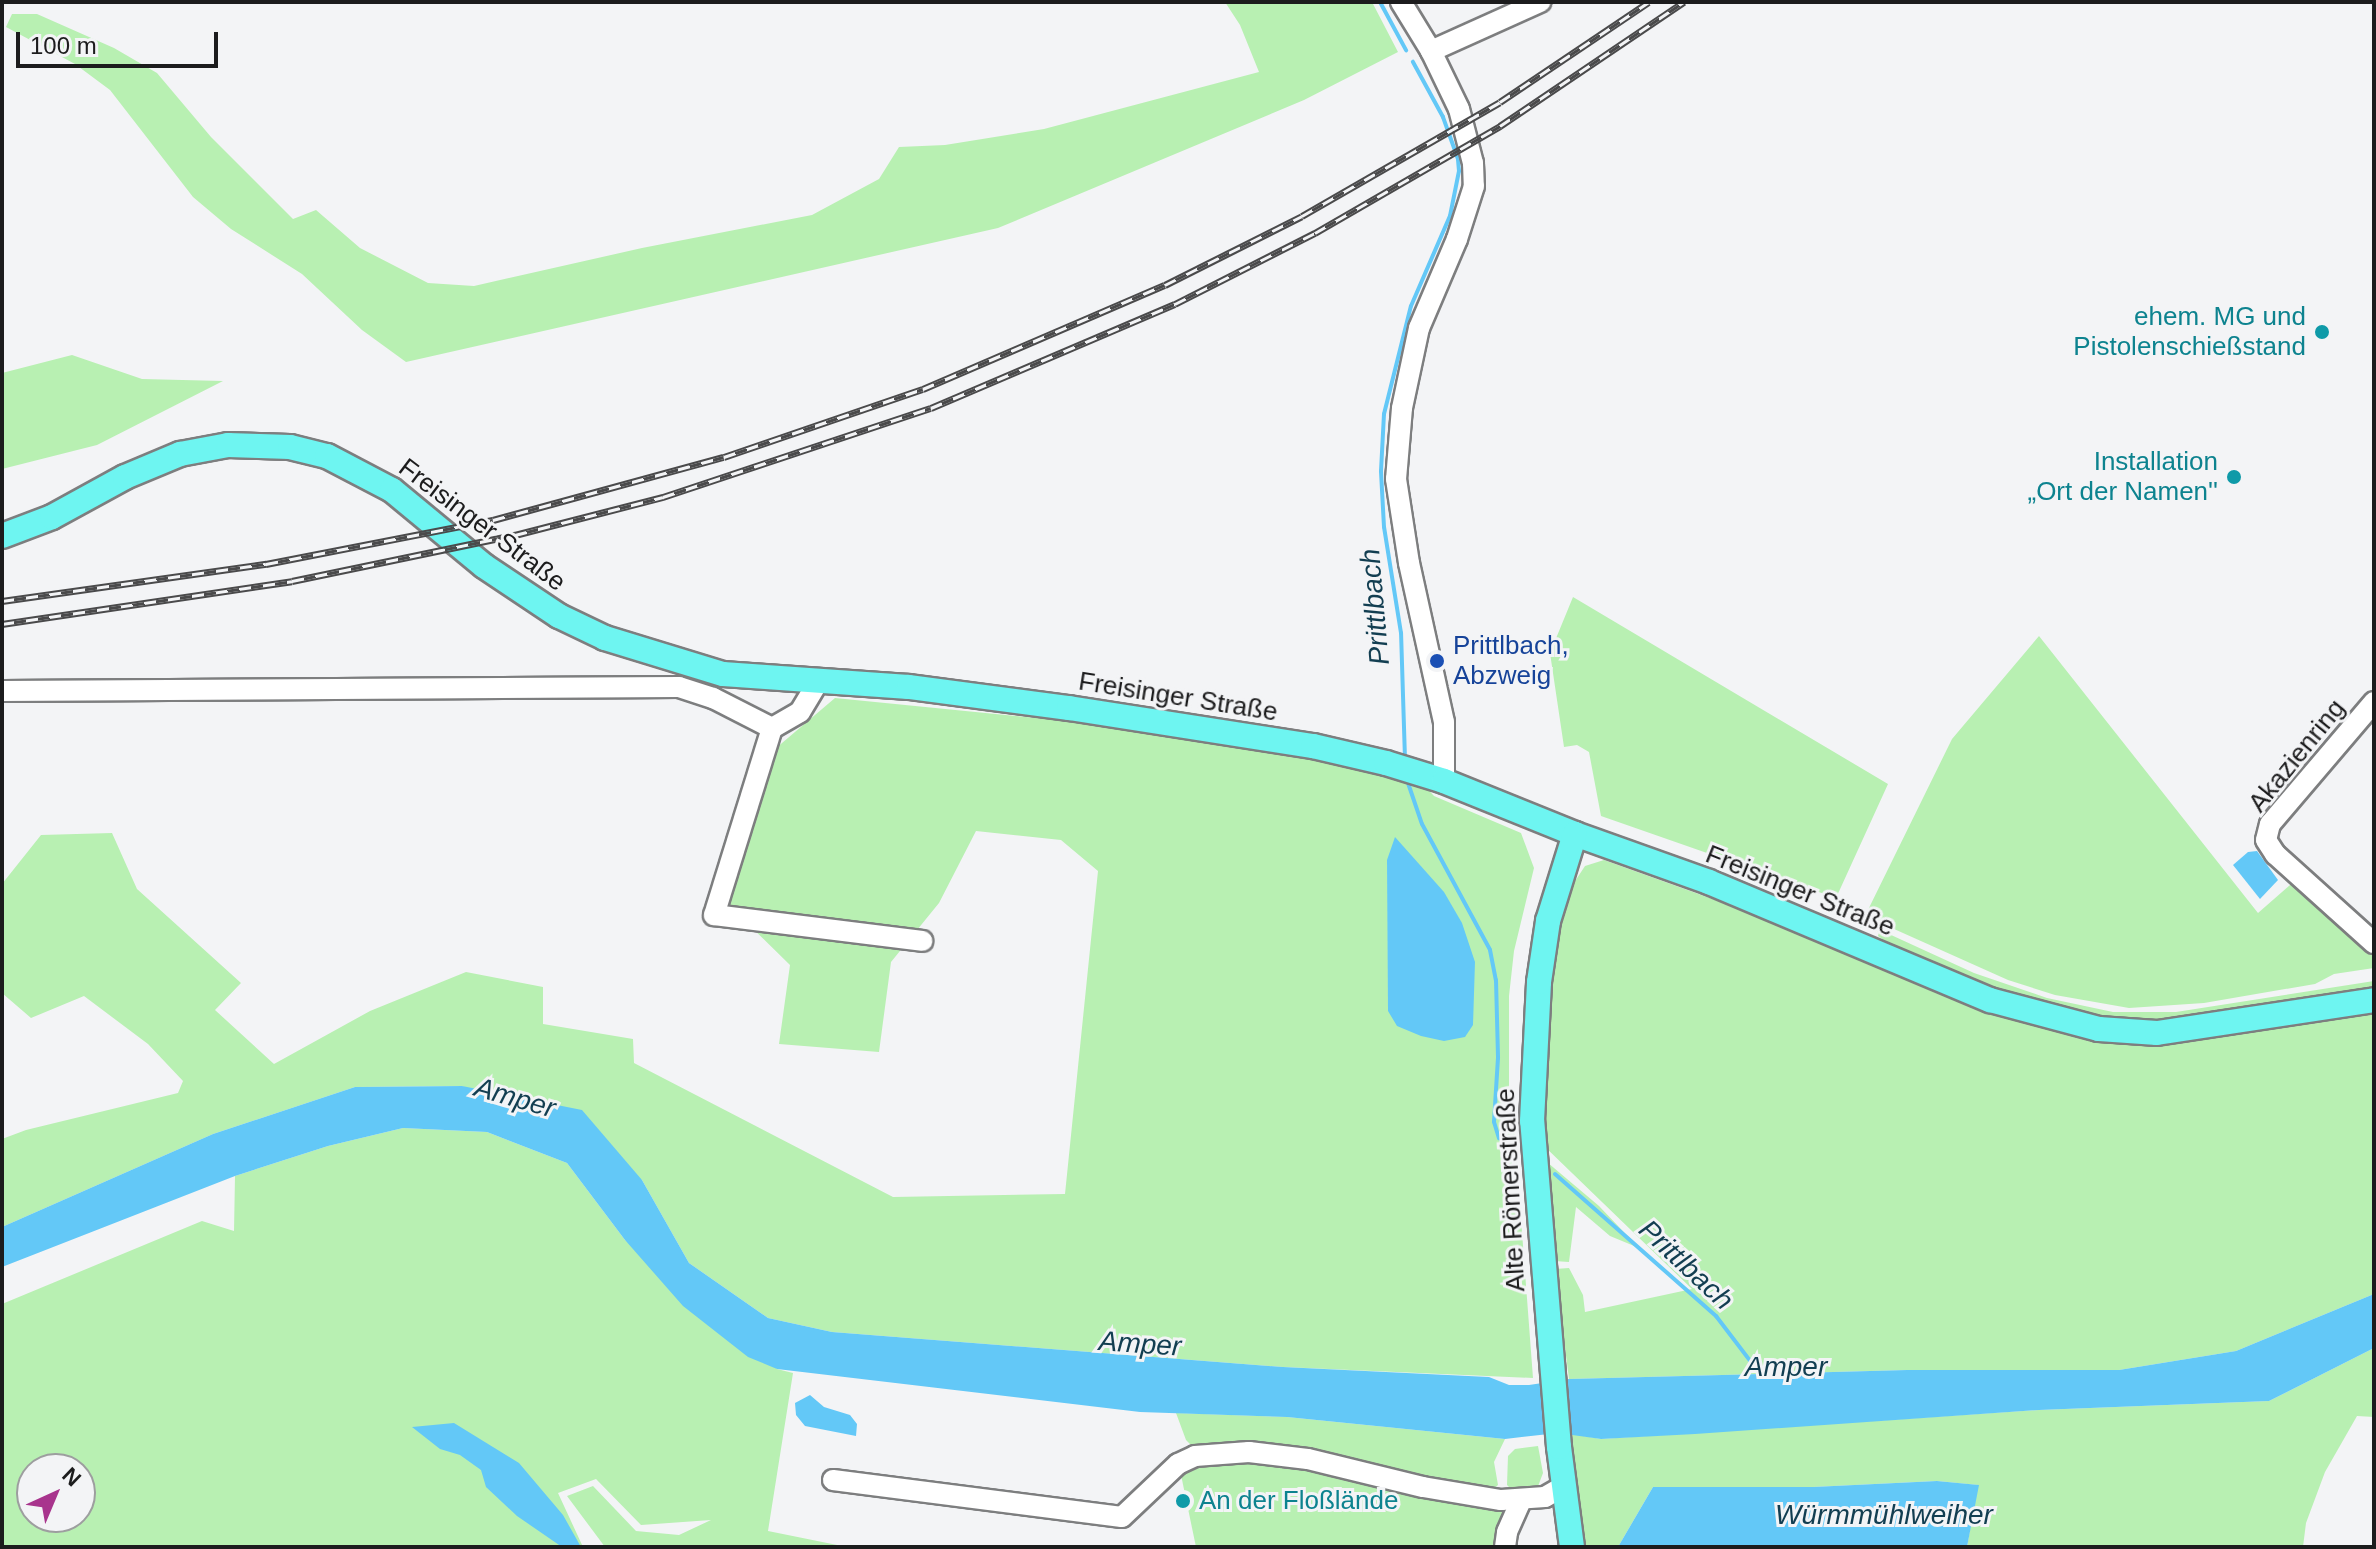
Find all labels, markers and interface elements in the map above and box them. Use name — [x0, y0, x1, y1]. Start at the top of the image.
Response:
scale bar — [20, 16, 222, 66]
text: 100 m — [30, 32, 97, 59]
place label: ehem. MG und Pistolenschießstand — [2073, 301, 2306, 362]
marker: ehem. MG und Pistolenschießstand — [2313, 323, 2331, 341]
place label: Installation „Ort der Namen'' — [2027, 446, 2218, 508]
street label: Freisinger Straße — [392, 452, 572, 598]
marker: Installation „Ort der Namen'' — [2225, 468, 2243, 486]
water label: Prittlbach — [1353, 547, 1397, 667]
place label: Prittlbach, Abzweig — [1453, 630, 1569, 692]
marker: Prittlbach, Abzweig — [1428, 652, 1446, 670]
street label: Freisinger Straße — [1076, 666, 1280, 728]
street label: Akazienring — [2242, 693, 2352, 819]
street label: Freisinger Straße — [1701, 839, 1899, 943]
water label: Amper — [471, 1070, 559, 1126]
street label: Alte Römerstraße — [1490, 1087, 1532, 1293]
water label: Prittlbach — [1632, 1213, 1740, 1317]
water label: Amper — [1098, 1324, 1182, 1364]
water label: Amper — [1745, 1350, 1827, 1384]
north arrow — [16, 1453, 96, 1533]
text: N — [57, 1462, 86, 1491]
place label: An der Floßlände — [1199, 1485, 1398, 1517]
marker: An der Floßlände — [1174, 1492, 1192, 1510]
water label: Würmmühlweiher — [1775, 1498, 1993, 1532]

